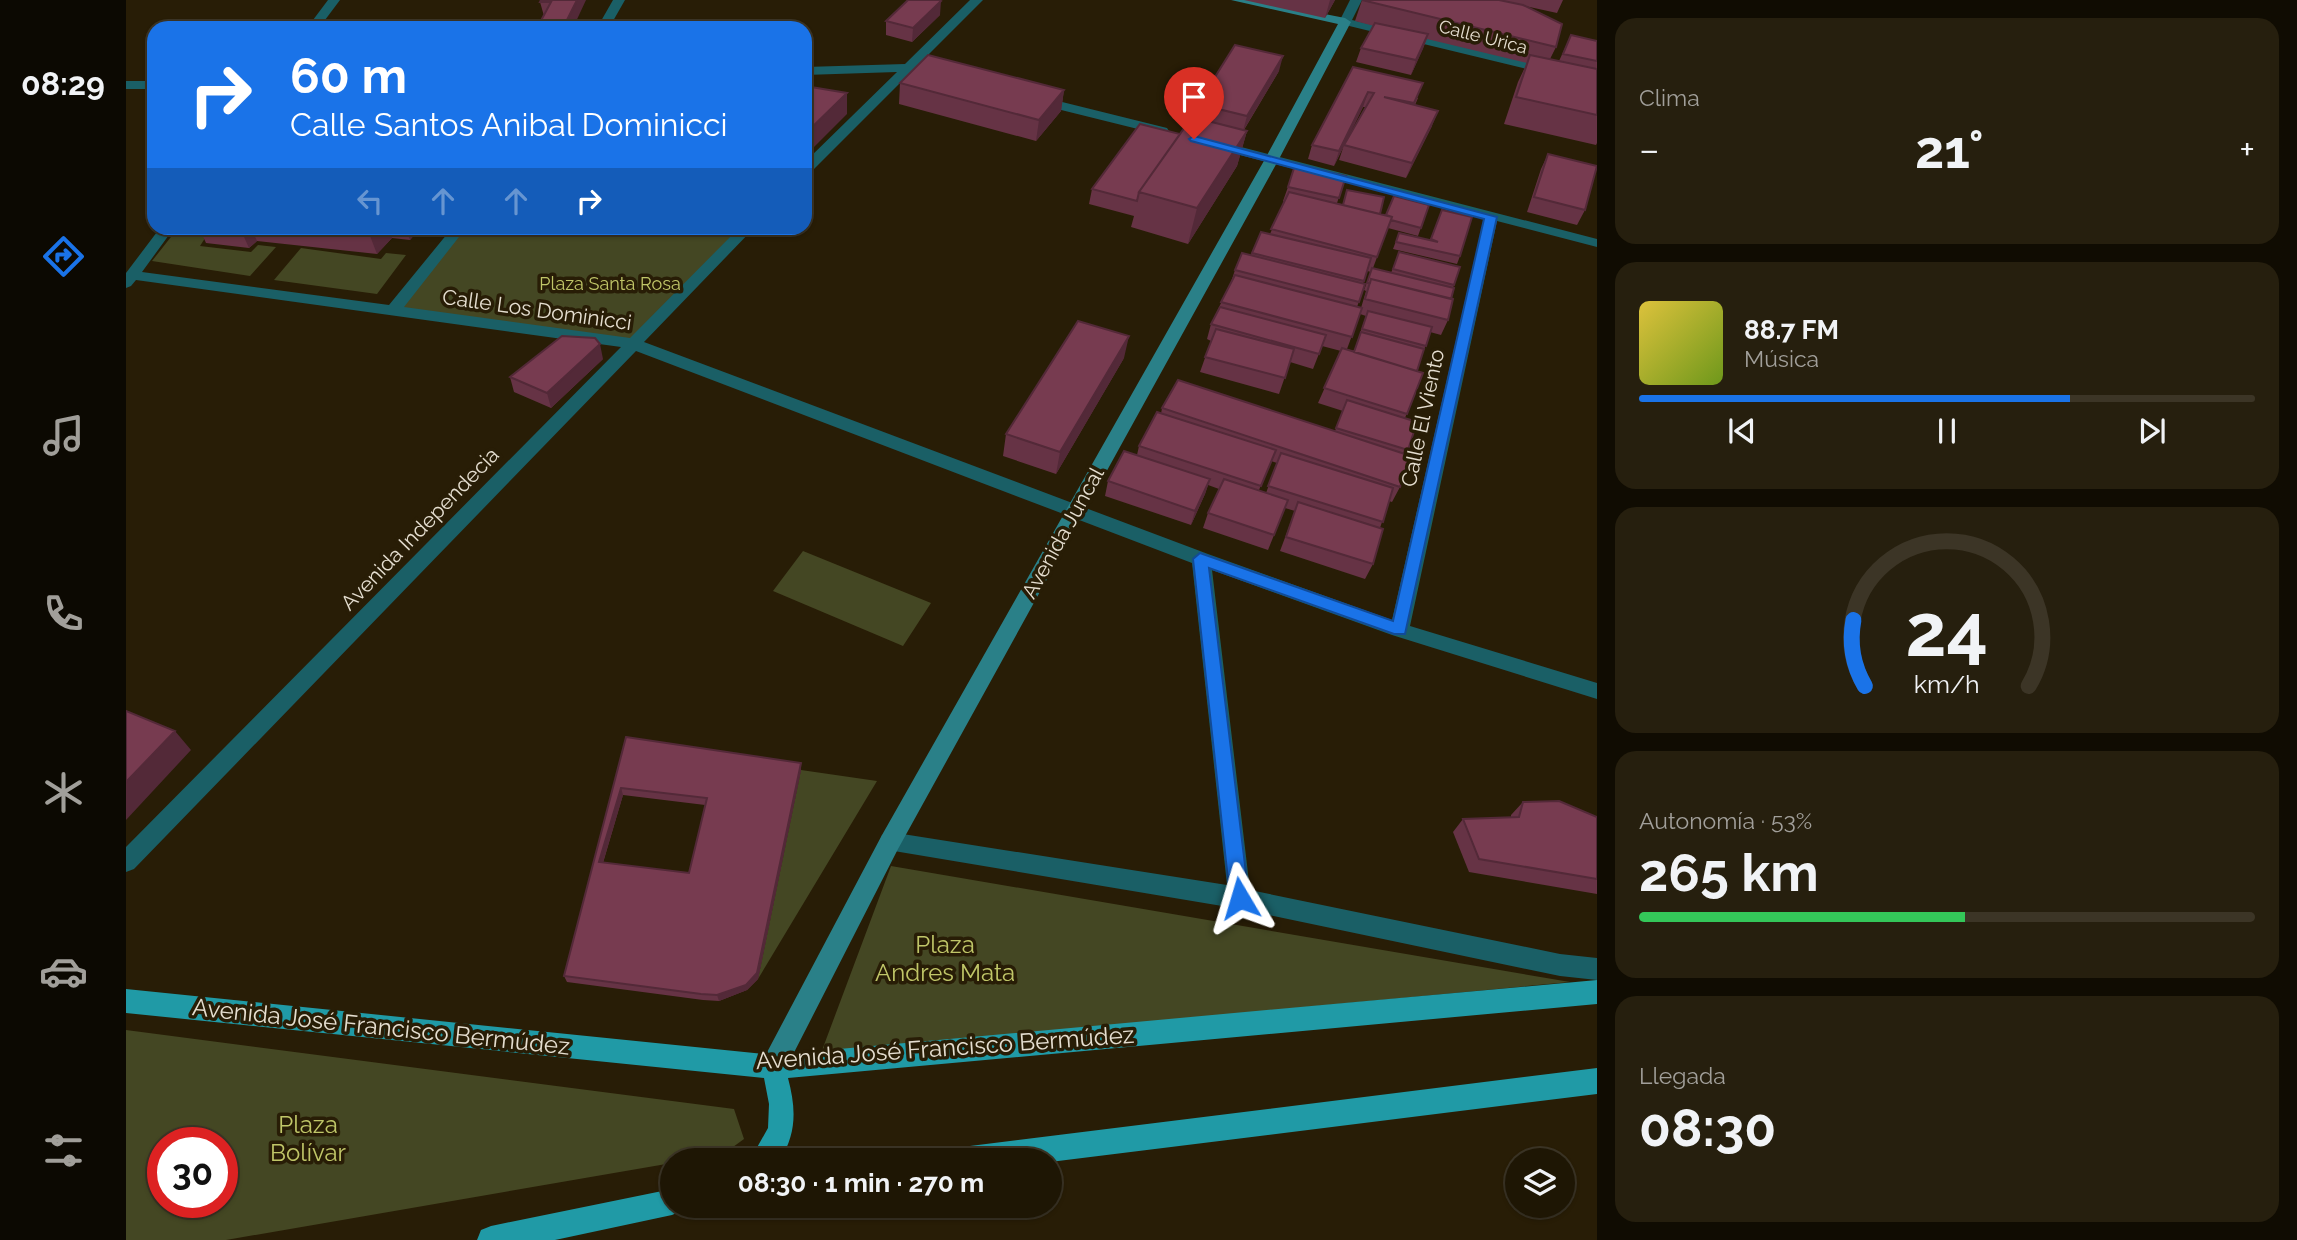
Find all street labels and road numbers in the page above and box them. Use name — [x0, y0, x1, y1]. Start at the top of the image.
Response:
street label: Calle Urica — [1437, 15, 1530, 58]
street label: Calle Los Dominicci — [441, 284, 633, 335]
street label: Calle El Viento — [1396, 347, 1449, 489]
street label: Avenida Independecia — [335, 442, 504, 615]
street label: Avenida Juncal — [1016, 463, 1109, 603]
street label: Avenida José Francisco Bermúdez — [191, 992, 571, 1061]
street label: Avenida José Francisco Bermúdez — [755, 1020, 1135, 1075]

